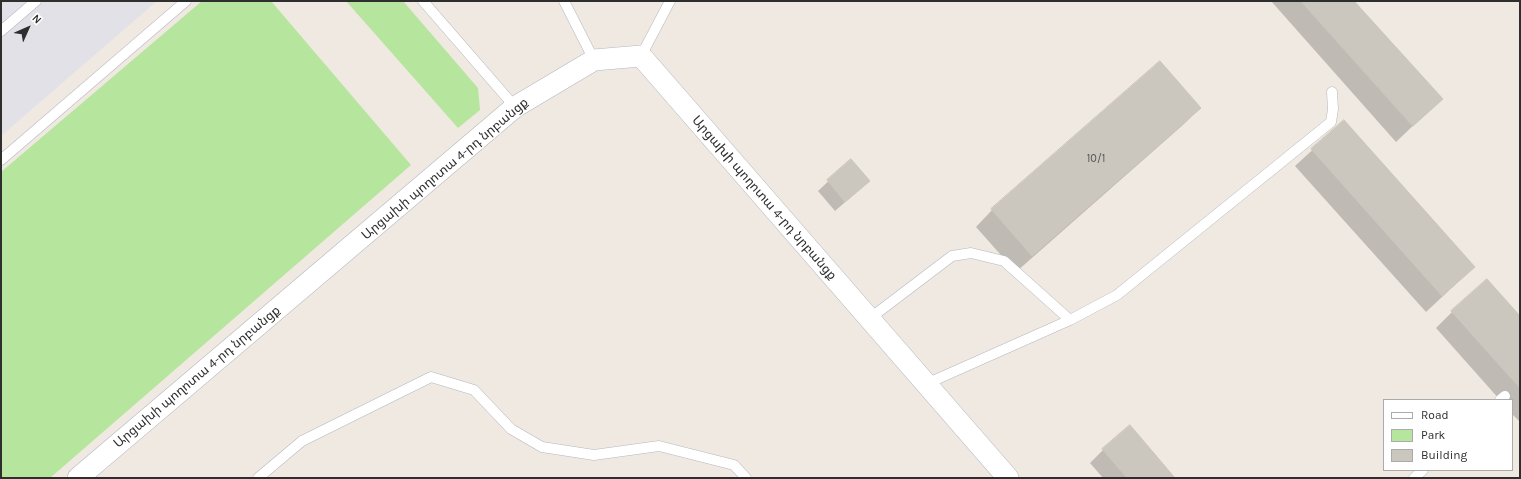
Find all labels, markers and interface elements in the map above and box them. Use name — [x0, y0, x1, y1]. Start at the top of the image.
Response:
north arrow — [8, 8, 48, 48]
text: N — [29, 12, 44, 27]
street label: Արցախի պողոտա 4-րդ նրբանցք — [358, 95, 532, 243]
street label: Արցախի պողոտա 4-րդ նրբանցք — [688, 113, 840, 283]
house number: 10/1 — [1087, 152, 1105, 166]
street label: Արցախի պողոտա 4-րդ նրբանցք — [110, 303, 284, 451]
legend — [1383, 399, 1513, 471]
text: Road — [1421, 408, 1449, 422]
text: Park — [1421, 428, 1445, 442]
text: Building — [1421, 448, 1467, 462]

